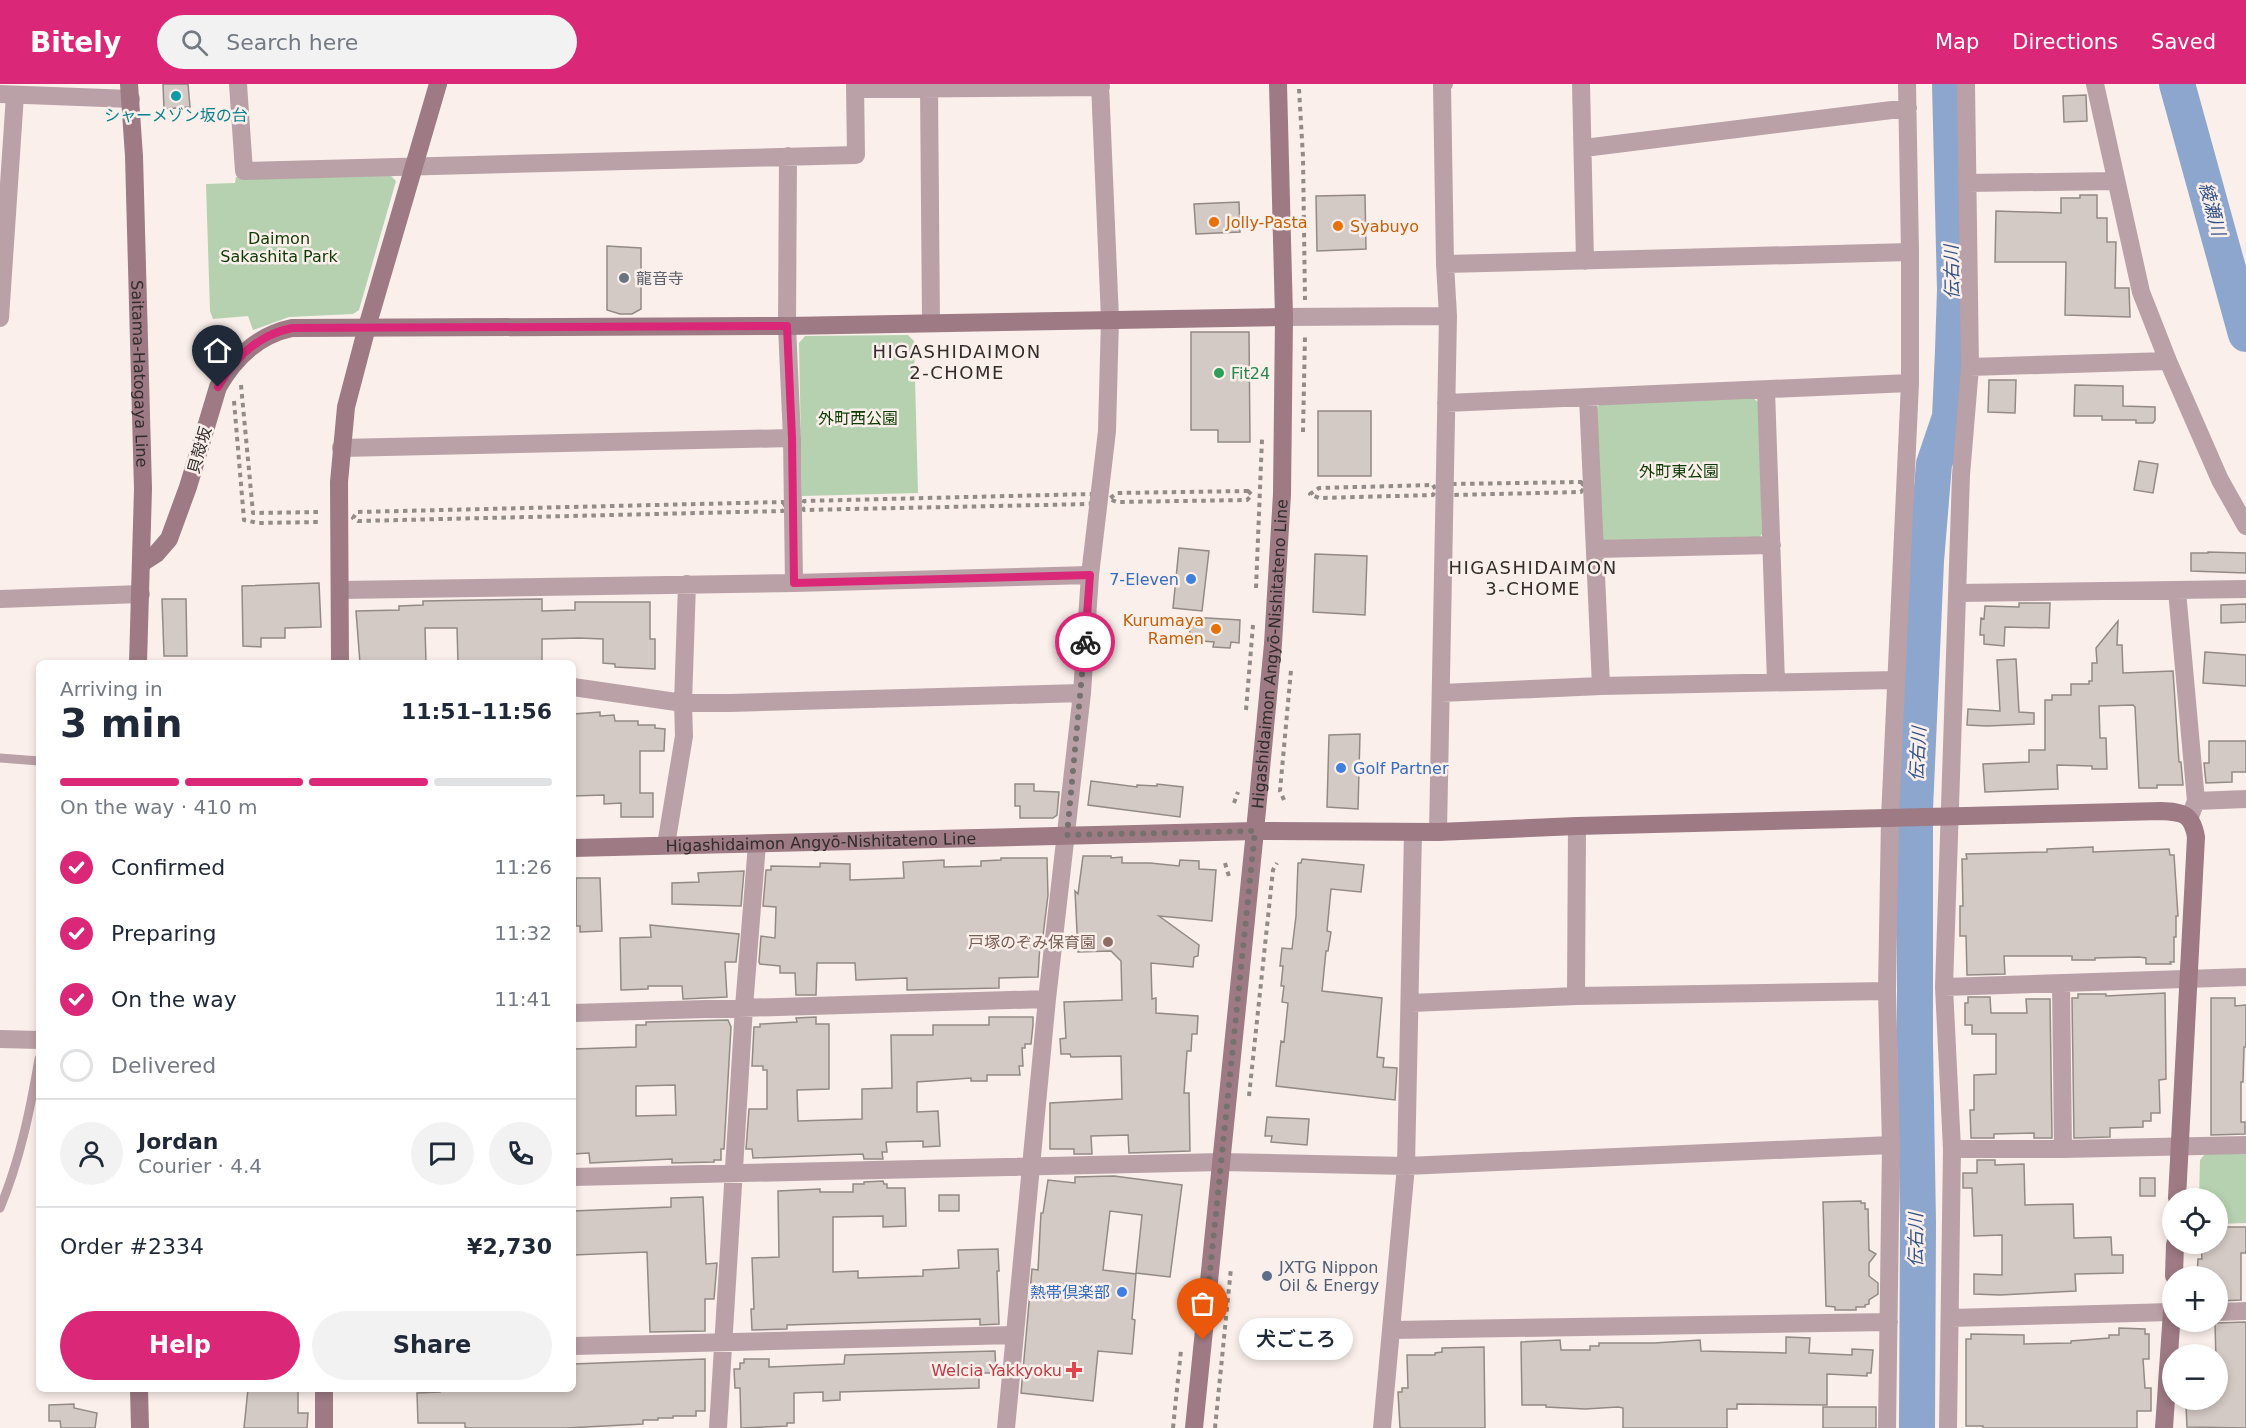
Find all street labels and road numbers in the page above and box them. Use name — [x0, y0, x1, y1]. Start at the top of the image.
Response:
street label: Saitama-Hatogaya Line — [127, 280, 151, 468]
street label: 貝殻坂 — [184, 424, 215, 476]
street label: Higashidaimon Angyō-Nishitateno Line — [1248, 498, 1292, 810]
street label: Higashidaimon Angyō-Nishitateno Line — [665, 829, 976, 856]

